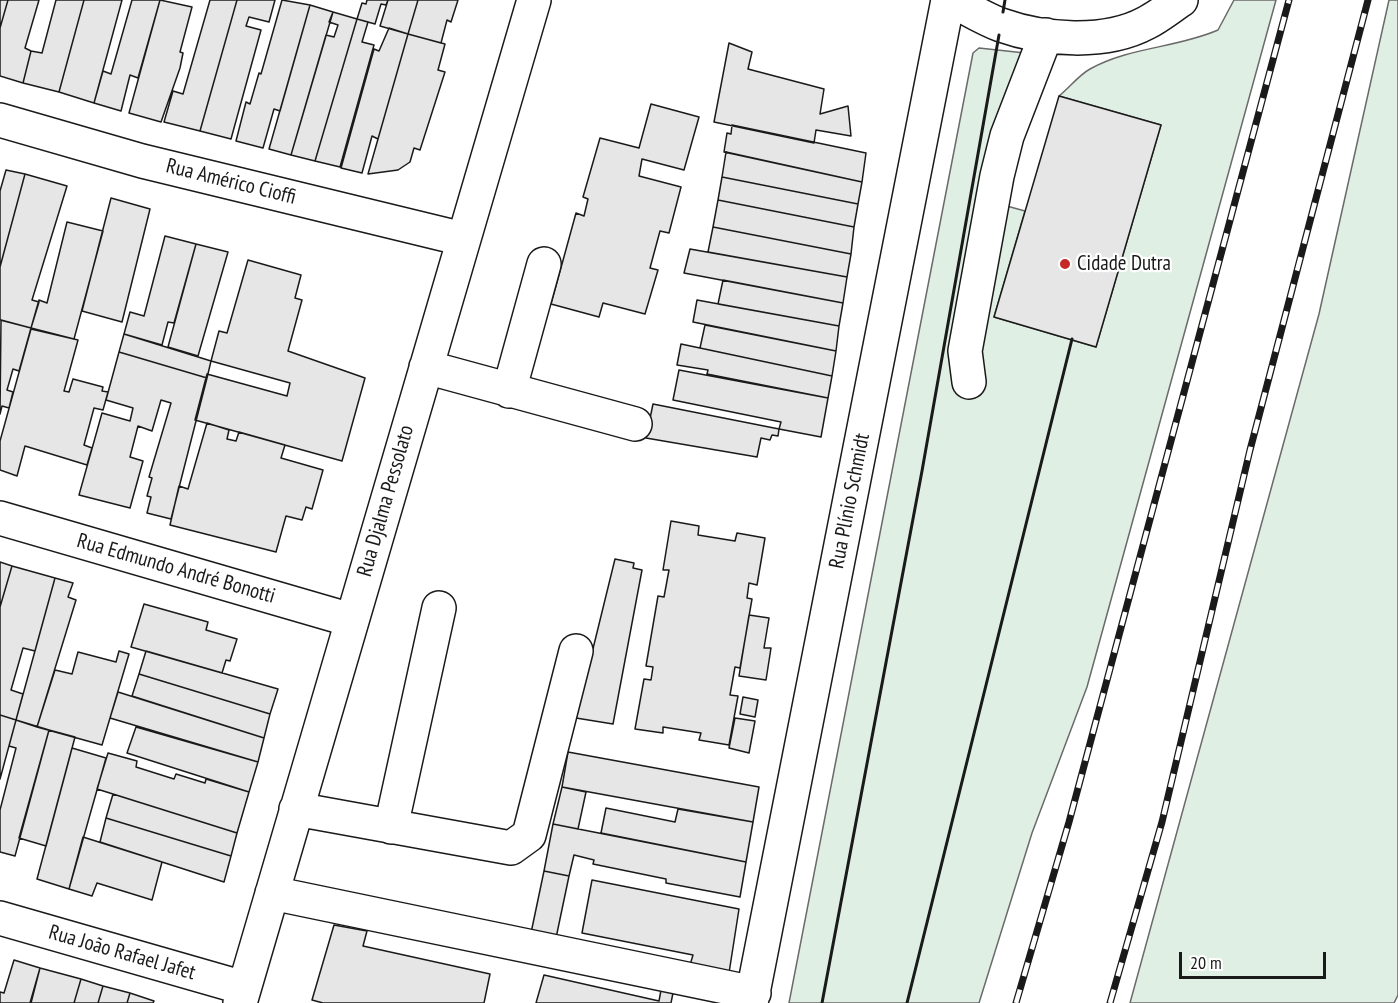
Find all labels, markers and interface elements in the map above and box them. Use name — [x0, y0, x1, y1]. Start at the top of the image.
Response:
street label: Rua Américo Cioffi — [163, 154, 299, 210]
place label: Cidade Dutra — [1077, 251, 1171, 277]
marker: Cidade Dutra — [1058, 257, 1072, 271]
street label: Rua Djalma Pessolato — [352, 422, 420, 580]
street label: Rua Plínio Schmidt — [825, 431, 875, 571]
street label: Rua Edmundo André Bonotti — [74, 529, 278, 609]
street label: Rua João Rafael Jafet — [46, 920, 198, 986]
scale bar — [1182, 940, 1329, 978]
text: 20 m — [1190, 951, 1222, 974]

